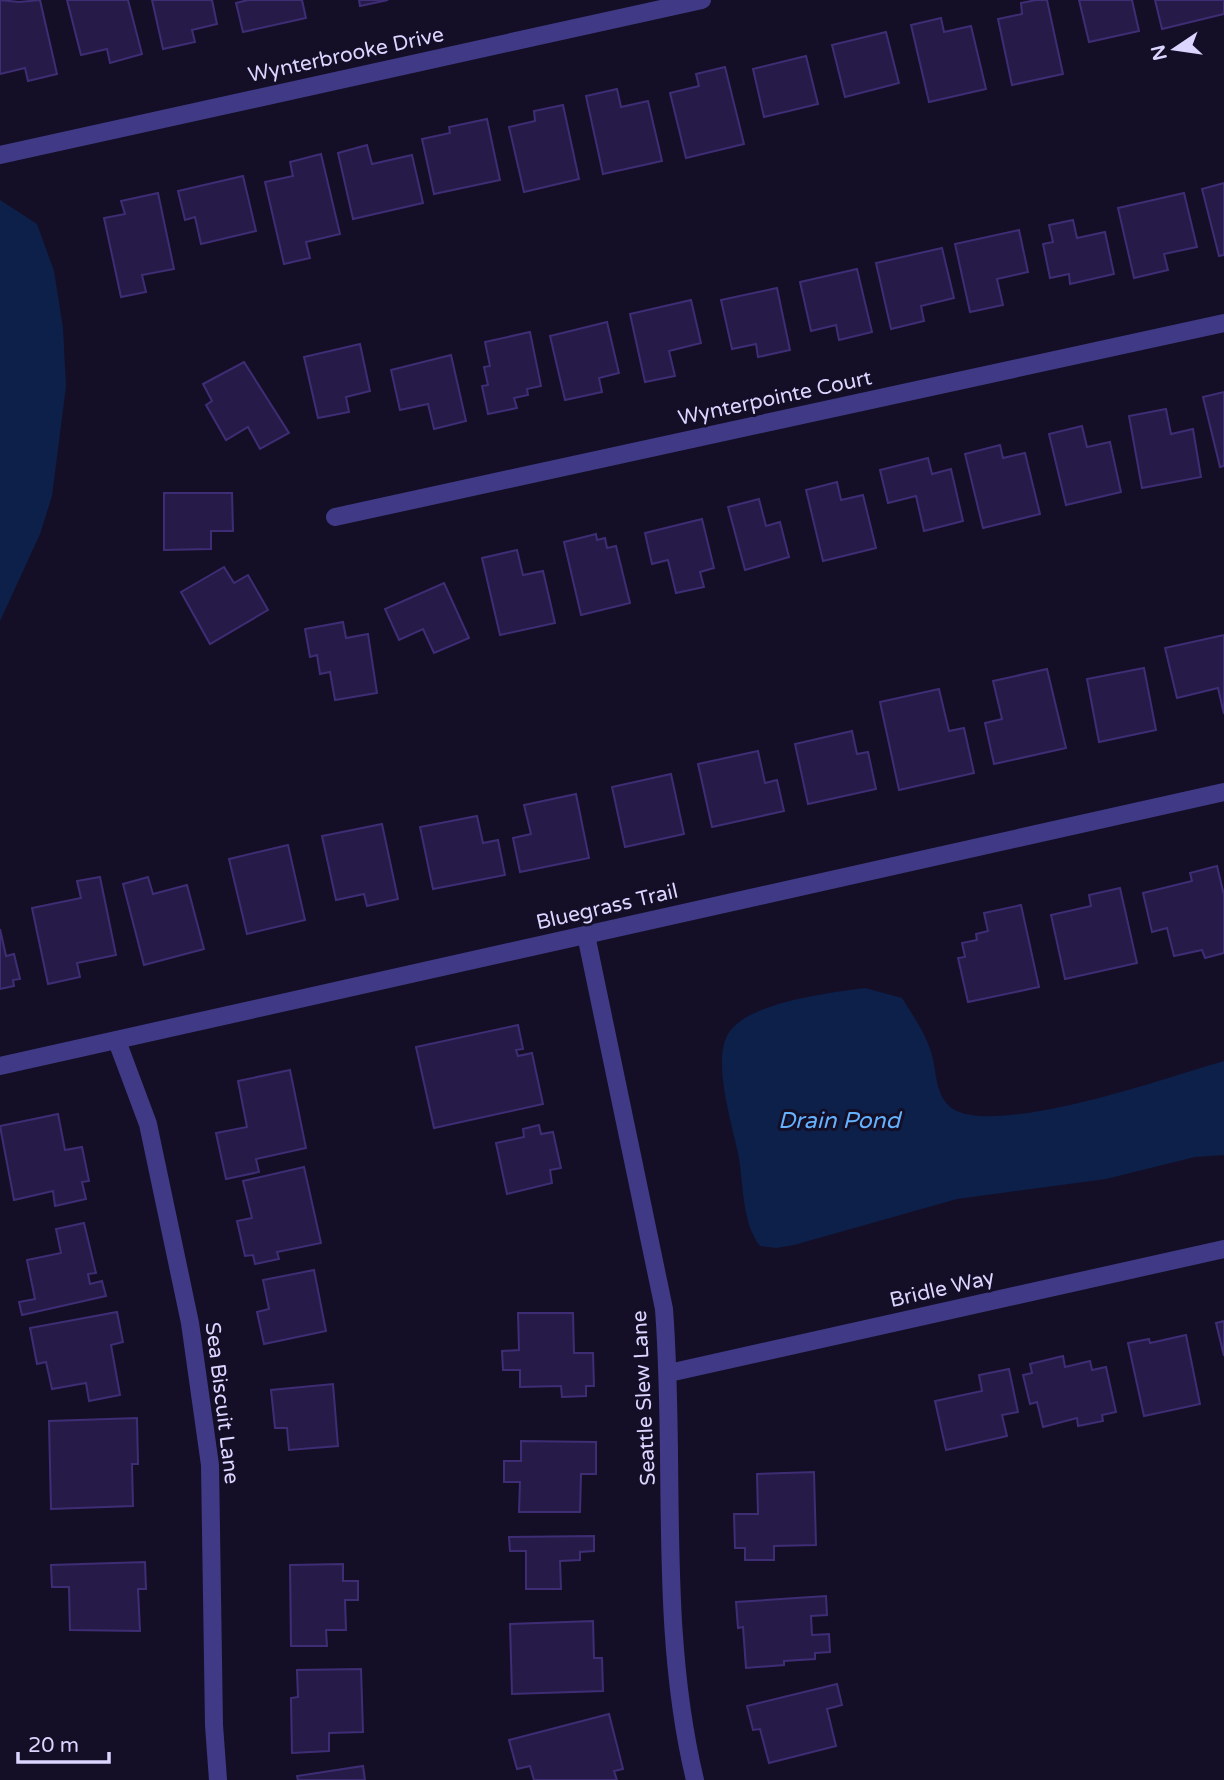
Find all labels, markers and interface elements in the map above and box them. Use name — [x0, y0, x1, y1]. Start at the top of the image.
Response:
north arrow — [1140, 14, 1210, 84]
street label: Wynterbrooke Drive — [246, 22, 446, 88]
text: N — [1147, 43, 1172, 63]
street label: Wynterpointe Court — [676, 365, 874, 431]
street label: Bluegrass Trail — [534, 879, 680, 935]
water label: Drain Pond — [778, 1107, 903, 1135]
street label: Bridle Way — [887, 1265, 997, 1313]
street label: Seattle Slew Lane — [627, 1310, 661, 1486]
street label: Sea Biscuit Lane — [200, 1321, 244, 1486]
scale bar — [18, 1720, 108, 1764]
text: 20 m — [28, 1733, 79, 1758]

